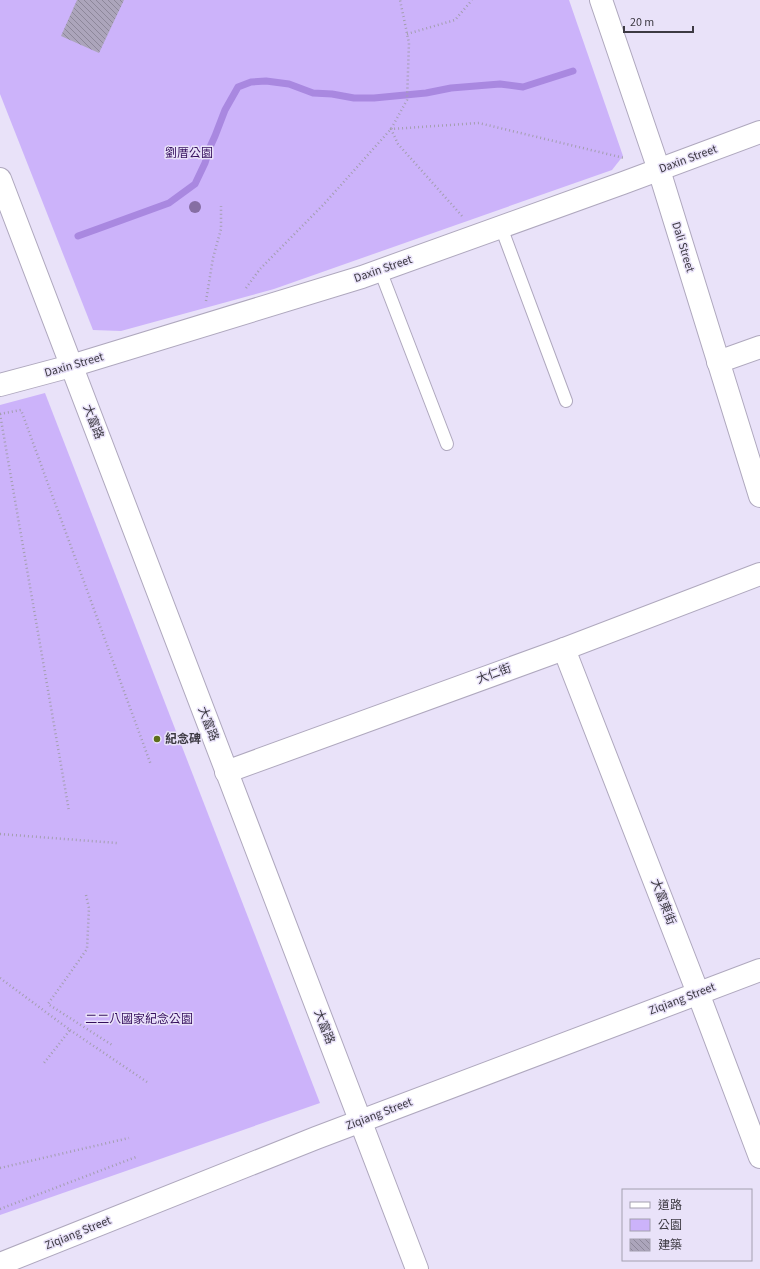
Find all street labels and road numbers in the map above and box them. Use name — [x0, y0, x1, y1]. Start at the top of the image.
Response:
street label: Daxin Street — [657, 141, 719, 177]
street label: Dali Street — [667, 220, 699, 274]
street label: Daxin Street — [352, 251, 414, 287]
street label: Daxin Street — [42, 348, 106, 382]
street label: 大富路 — [79, 402, 107, 442]
street label: 大仁街 — [474, 660, 514, 688]
street label: 大富路 — [194, 704, 222, 744]
street label: 大富東街 — [646, 877, 680, 927]
street label: Ziqiang Street — [646, 978, 718, 1020]
street label: 大富路 — [310, 1007, 338, 1047]
street label: Ziqiang Street — [343, 1093, 415, 1135]
street label: Ziqiang Street — [42, 1212, 114, 1254]

